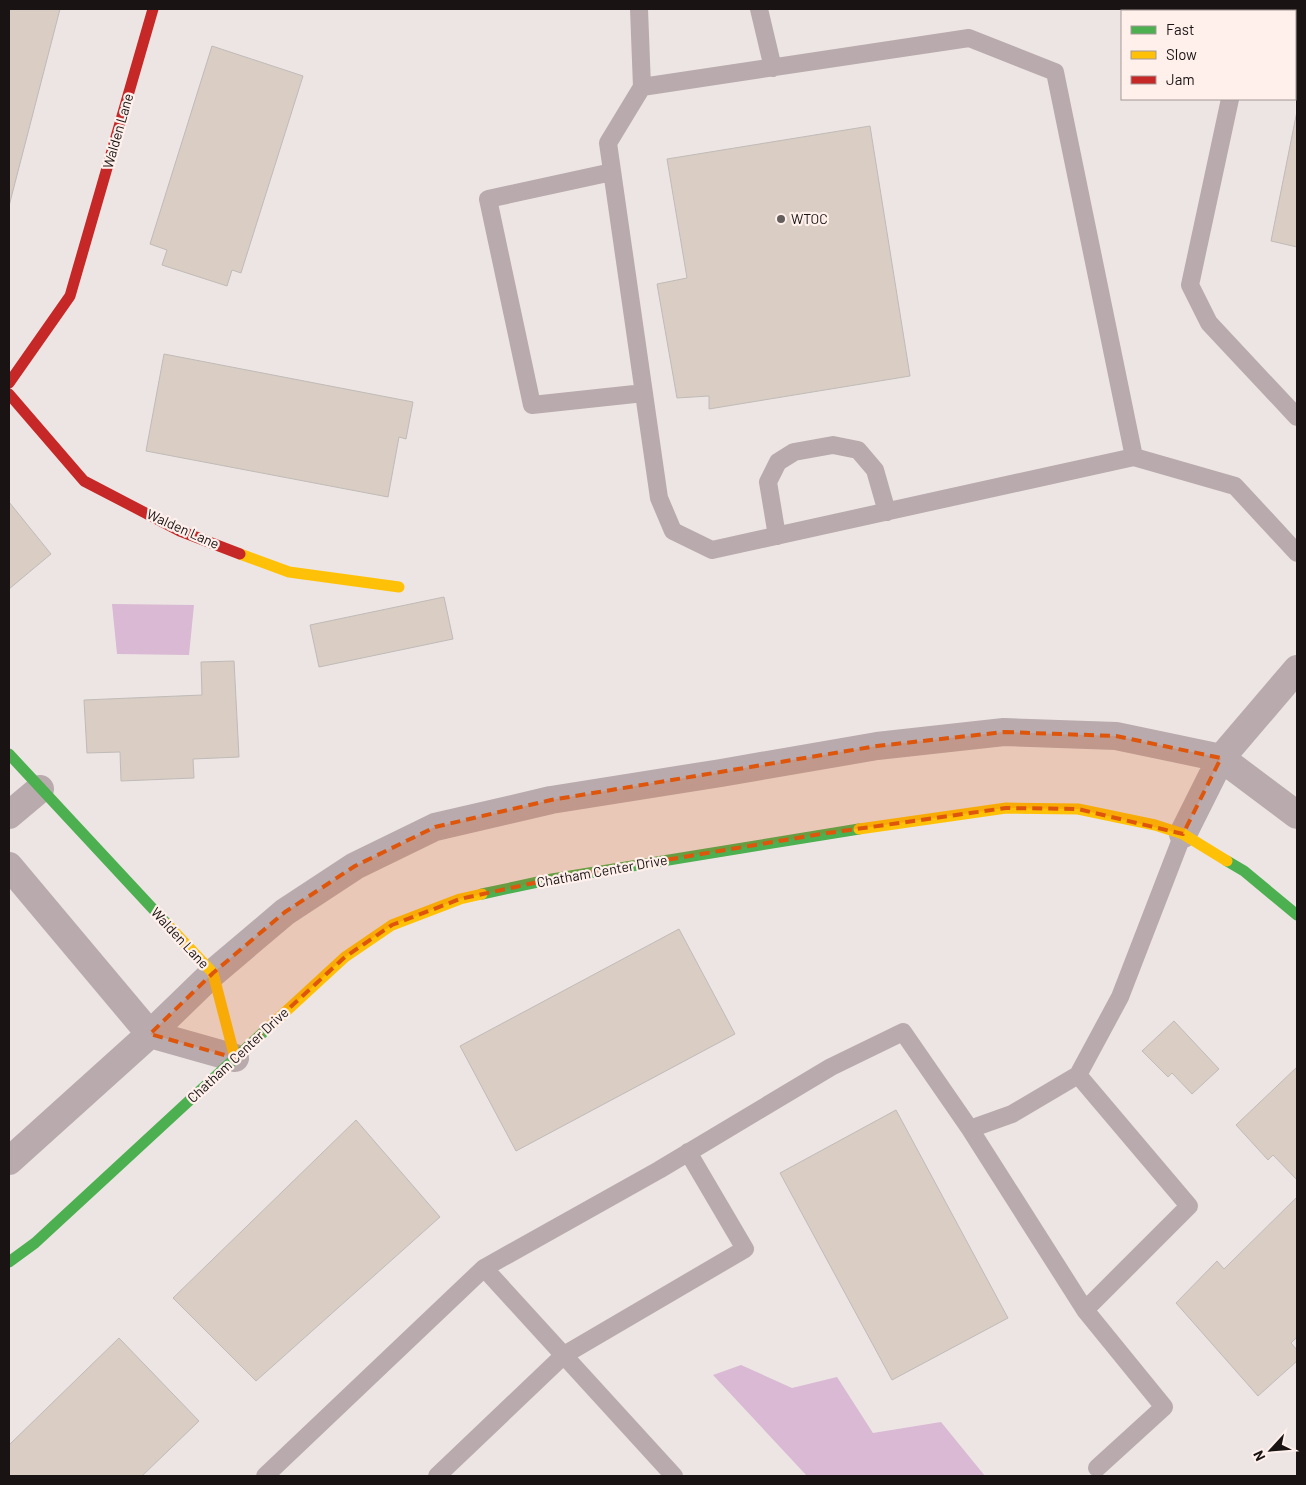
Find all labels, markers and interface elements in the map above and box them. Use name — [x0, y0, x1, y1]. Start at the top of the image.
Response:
legend — [1121, 10, 1296, 100]
text: Fast — [1166, 20, 1194, 38]
text: Slow — [1166, 45, 1197, 63]
text: Jam — [1166, 70, 1195, 88]
street label: Walden Lane — [99, 91, 136, 170]
place label: WTOC — [791, 210, 828, 227]
marker: WTOC — [775, 213, 787, 225]
street label: Walden Lane — [144, 505, 222, 552]
street label: Chatham Center Drive — [535, 851, 669, 890]
street label: Walden Lane — [148, 904, 213, 972]
street label: Chatham Center Drive — [184, 1003, 292, 1106]
north arrow — [1246, 1425, 1296, 1475]
text: N — [1249, 1448, 1269, 1464]

